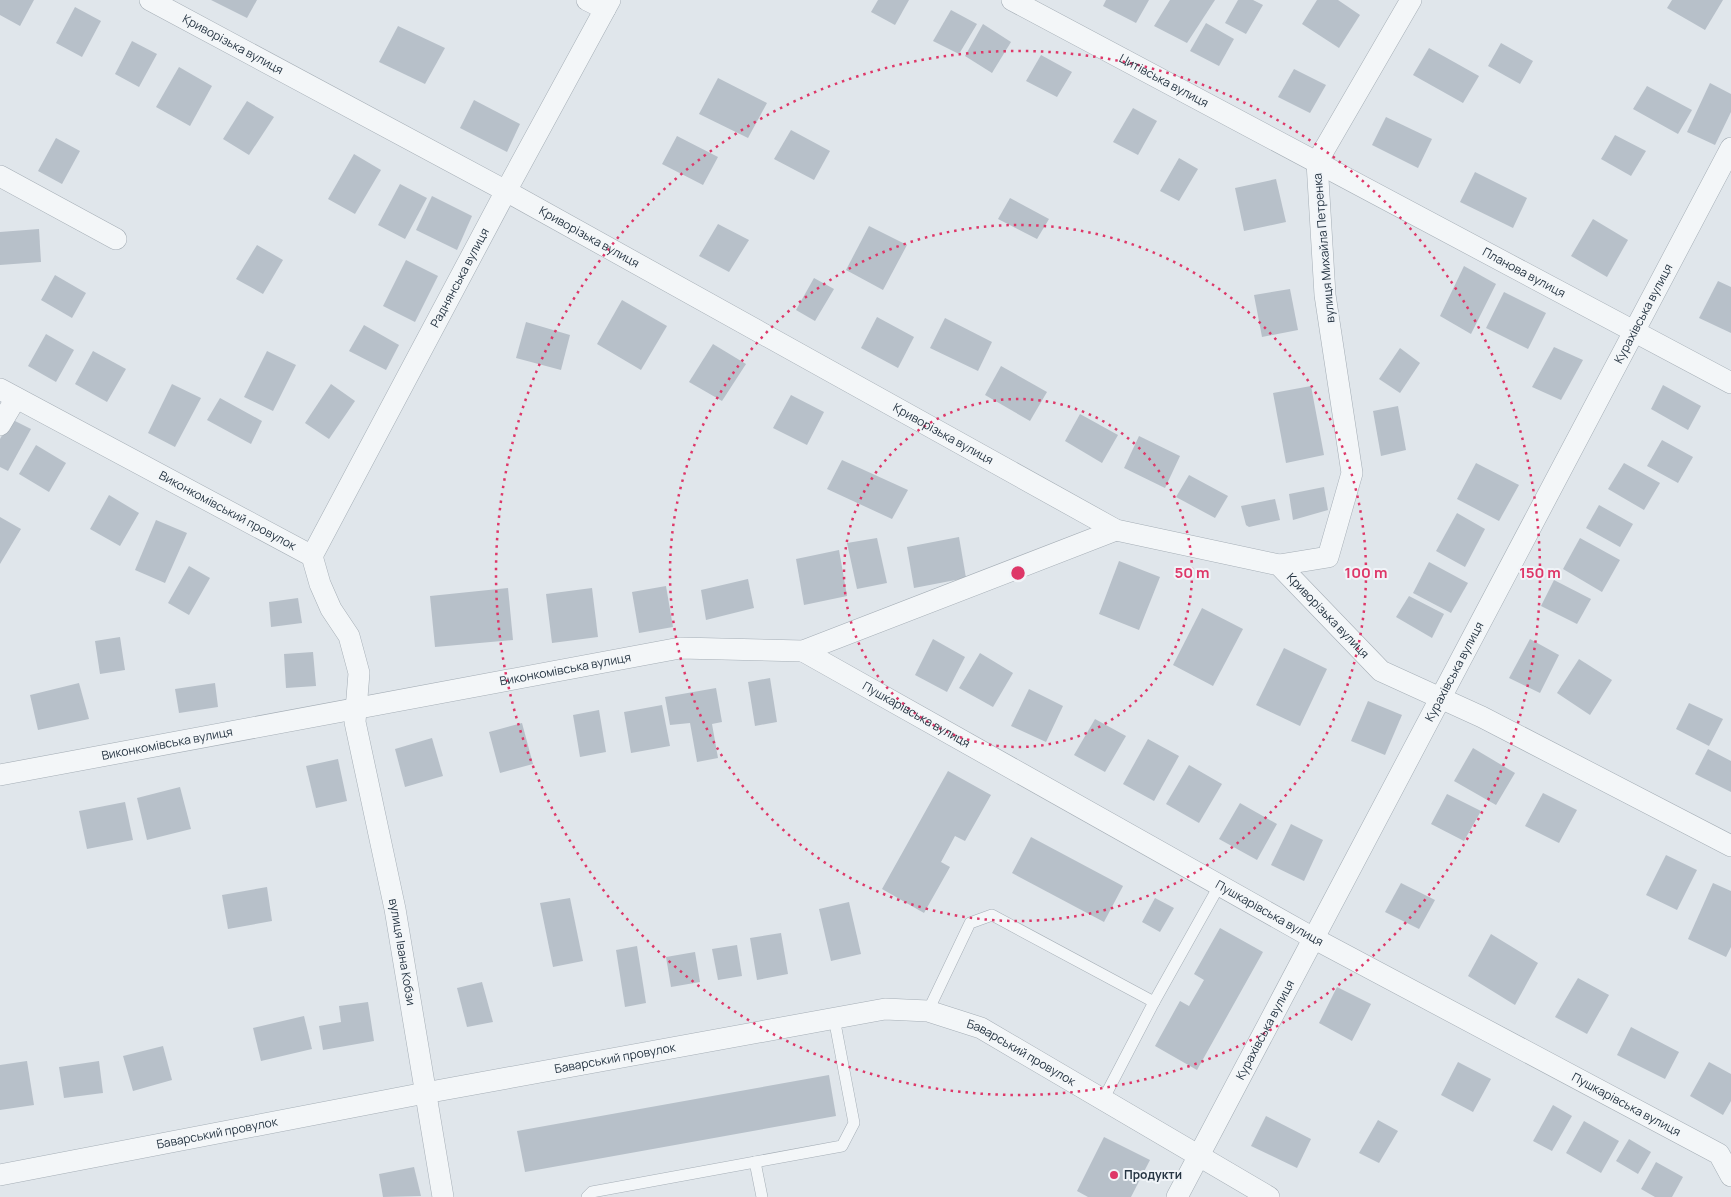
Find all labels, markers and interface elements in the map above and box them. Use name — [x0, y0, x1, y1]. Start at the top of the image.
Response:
street label: Криворізька вулиця — [180, 10, 287, 78]
street label: Цитівська вулиця — [1116, 50, 1212, 111]
street label: вулиця Михайла Петренка — [1308, 172, 1339, 324]
street label: Криворізька вулиця — [536, 202, 643, 271]
street label: Раднянська вулиця — [426, 225, 493, 330]
street label: Планова вулиця — [1480, 243, 1569, 301]
street label: Курахівська вулиця — [1610, 260, 1676, 366]
street label: Криворізька вулиця — [890, 399, 997, 468]
street label: Виконкомівський провулок — [156, 467, 300, 554]
text: 50 m — [1174, 562, 1210, 583]
text: 100 m — [1345, 562, 1387, 583]
text: 150 m — [1519, 562, 1561, 583]
centre of rings — [1009, 564, 1027, 582]
street label: Криворізька вулиця — [1283, 569, 1373, 662]
street label: Курахівська вулиця — [1421, 619, 1487, 724]
street label: Виконкомівська вулиця — [498, 648, 632, 690]
street label: Пушкарівська вулиця — [860, 677, 974, 751]
street label: Виконкомівська вулиця — [100, 723, 234, 764]
street label: Пушкарівська вулиця — [1213, 876, 1326, 950]
street label: вулиця Івана Кобзи — [385, 897, 420, 1007]
street label: Курахівська вулиця — [1231, 977, 1298, 1083]
street label: Баварський провулок — [965, 1015, 1080, 1090]
street label: Баварський провулок — [553, 1038, 678, 1077]
street label: Пушкарівська вулиця — [1569, 1068, 1684, 1140]
street label: Баварський провулок — [155, 1112, 280, 1153]
place label: Продукти — [1124, 1166, 1182, 1183]
marker: Продукти — [1108, 1169, 1120, 1181]

